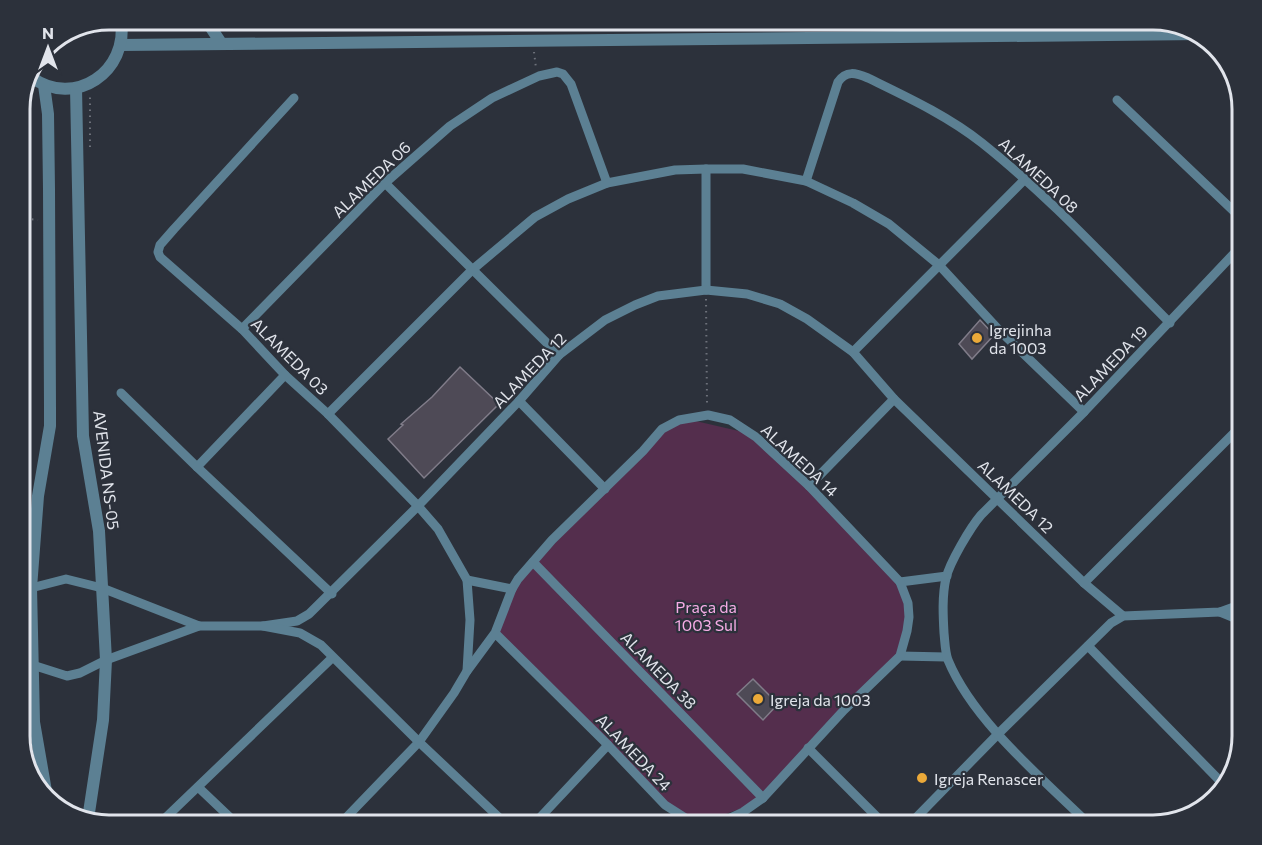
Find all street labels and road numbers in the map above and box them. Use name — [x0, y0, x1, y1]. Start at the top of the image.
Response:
street label: ALAMEDA 08 — [995, 133, 1083, 217]
street label: ALAMEDA 06 — [328, 137, 414, 221]
street label: ALAMEDA 03 — [248, 314, 332, 398]
street label: ALAMEDA 19 — [1069, 321, 1151, 405]
street label: ALAMEDA 12 — [488, 328, 570, 412]
street label: AVENIDA NS-05 — [90, 409, 124, 531]
street label: ALAMEDA 14 — [758, 420, 843, 501]
street label: ALAMEDA 12 — [974, 455, 1058, 537]
street label: ALAMEDA 38 — [617, 627, 701, 713]
street label: ALAMEDA 24 — [593, 710, 676, 795]

